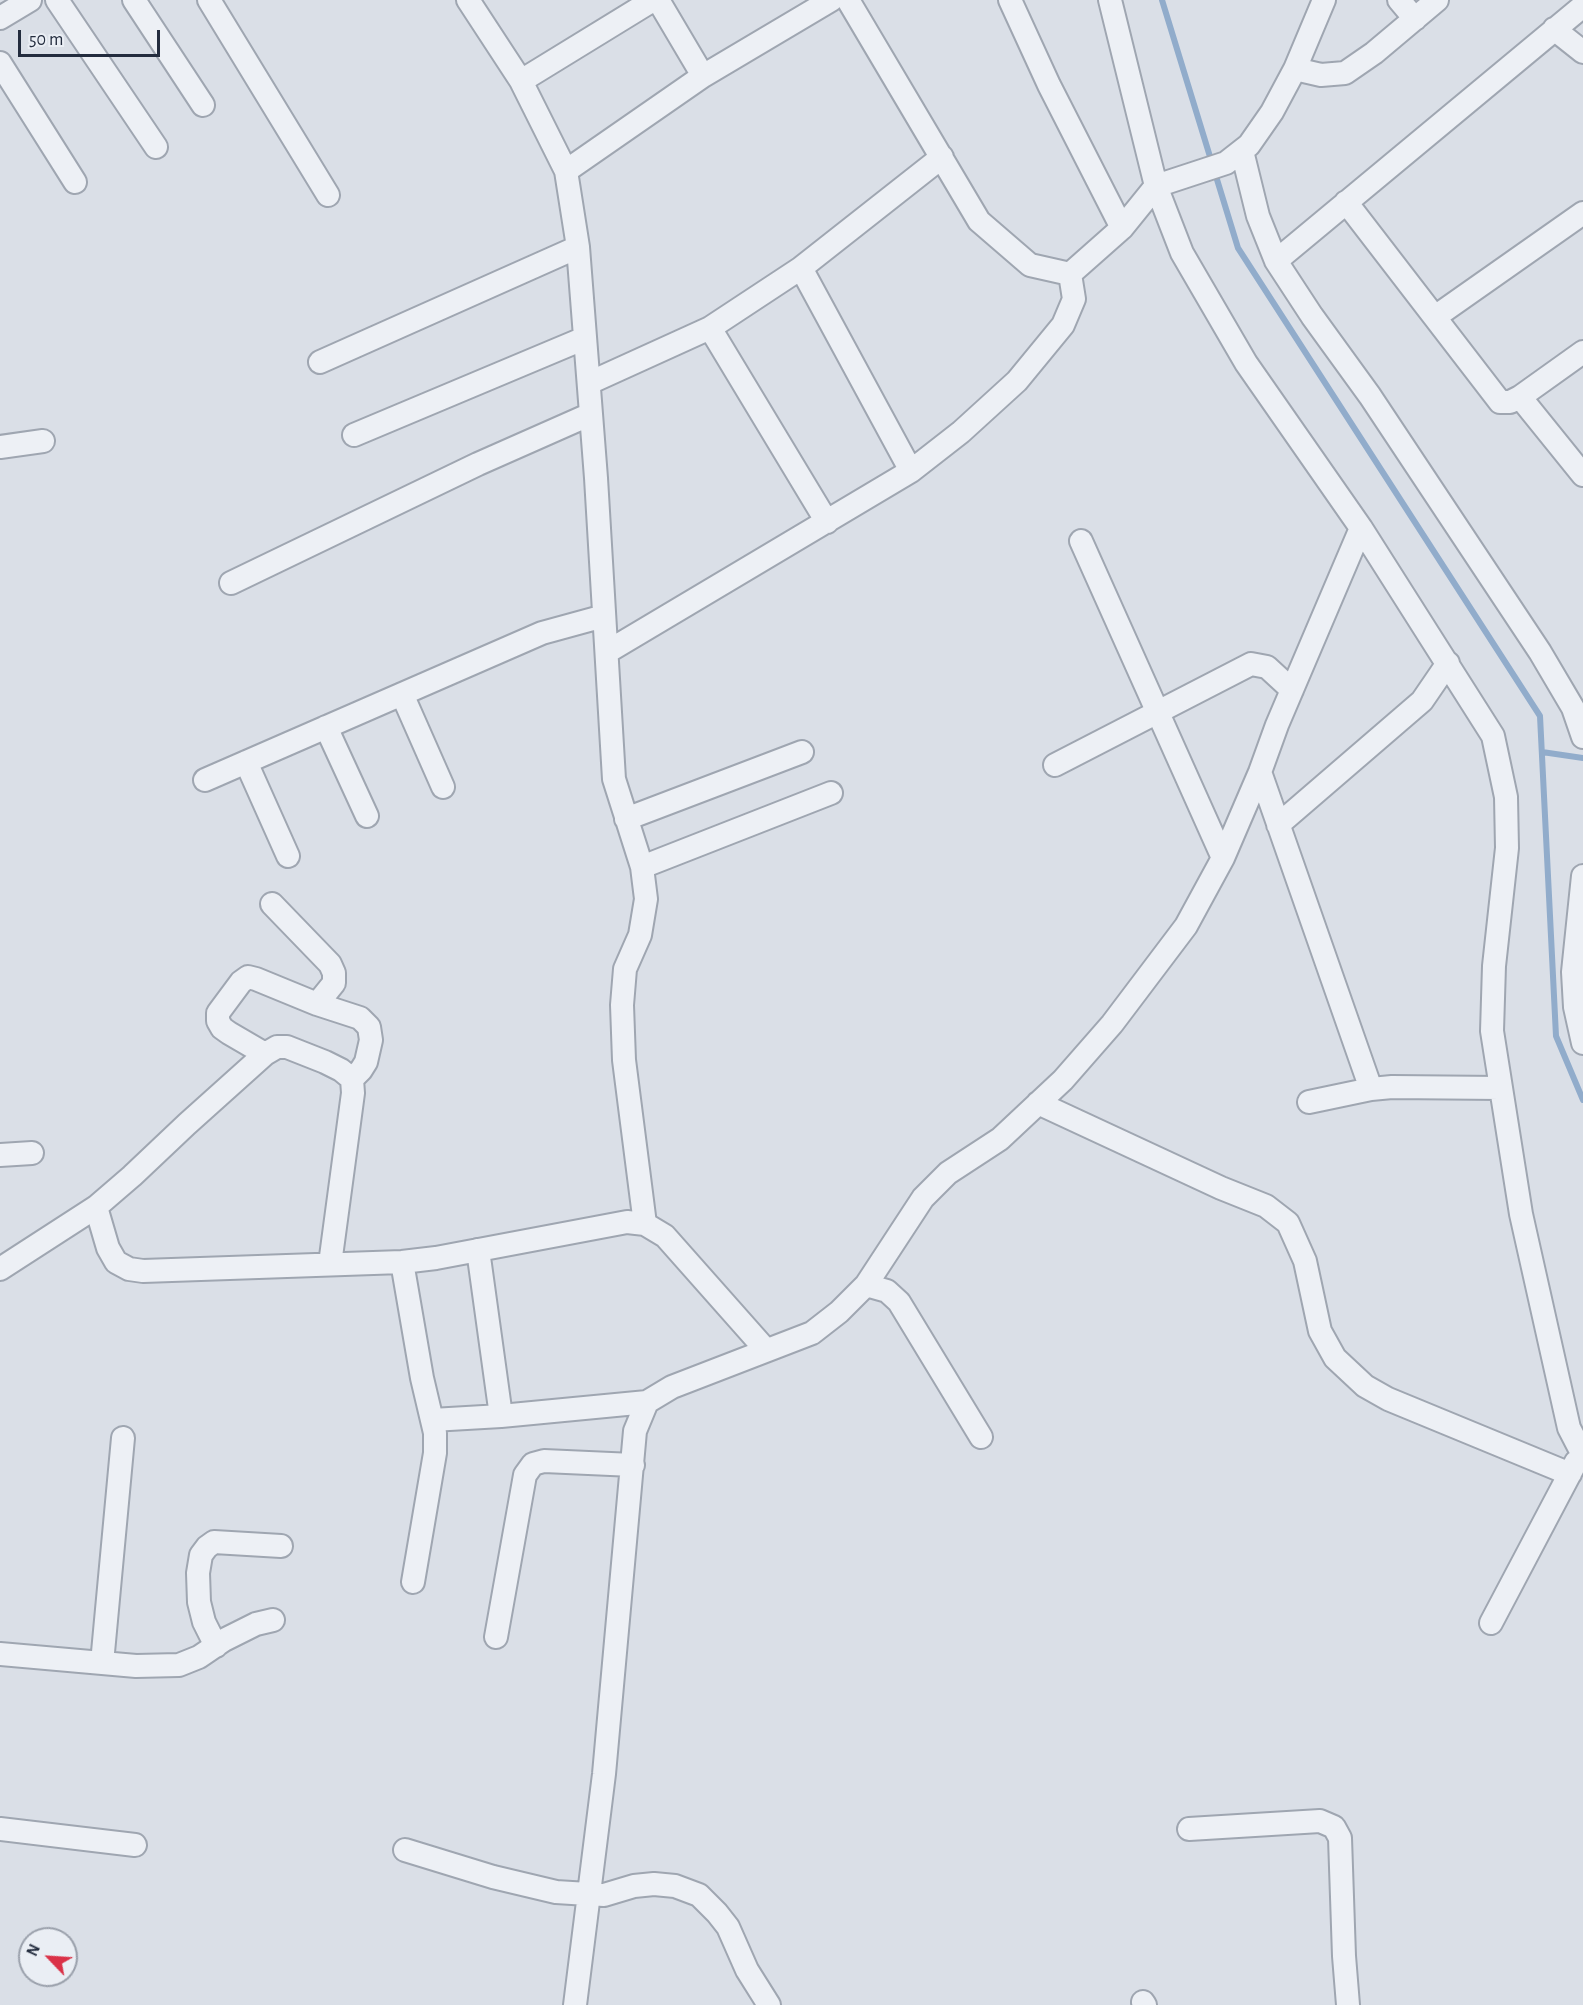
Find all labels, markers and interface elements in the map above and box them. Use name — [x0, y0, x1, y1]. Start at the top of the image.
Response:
scale bar — [21, 18, 164, 56]
text: 50 m — [29, 31, 63, 49]
north arrow — [18, 1927, 78, 1987]
text: N — [24, 1942, 43, 1959]

